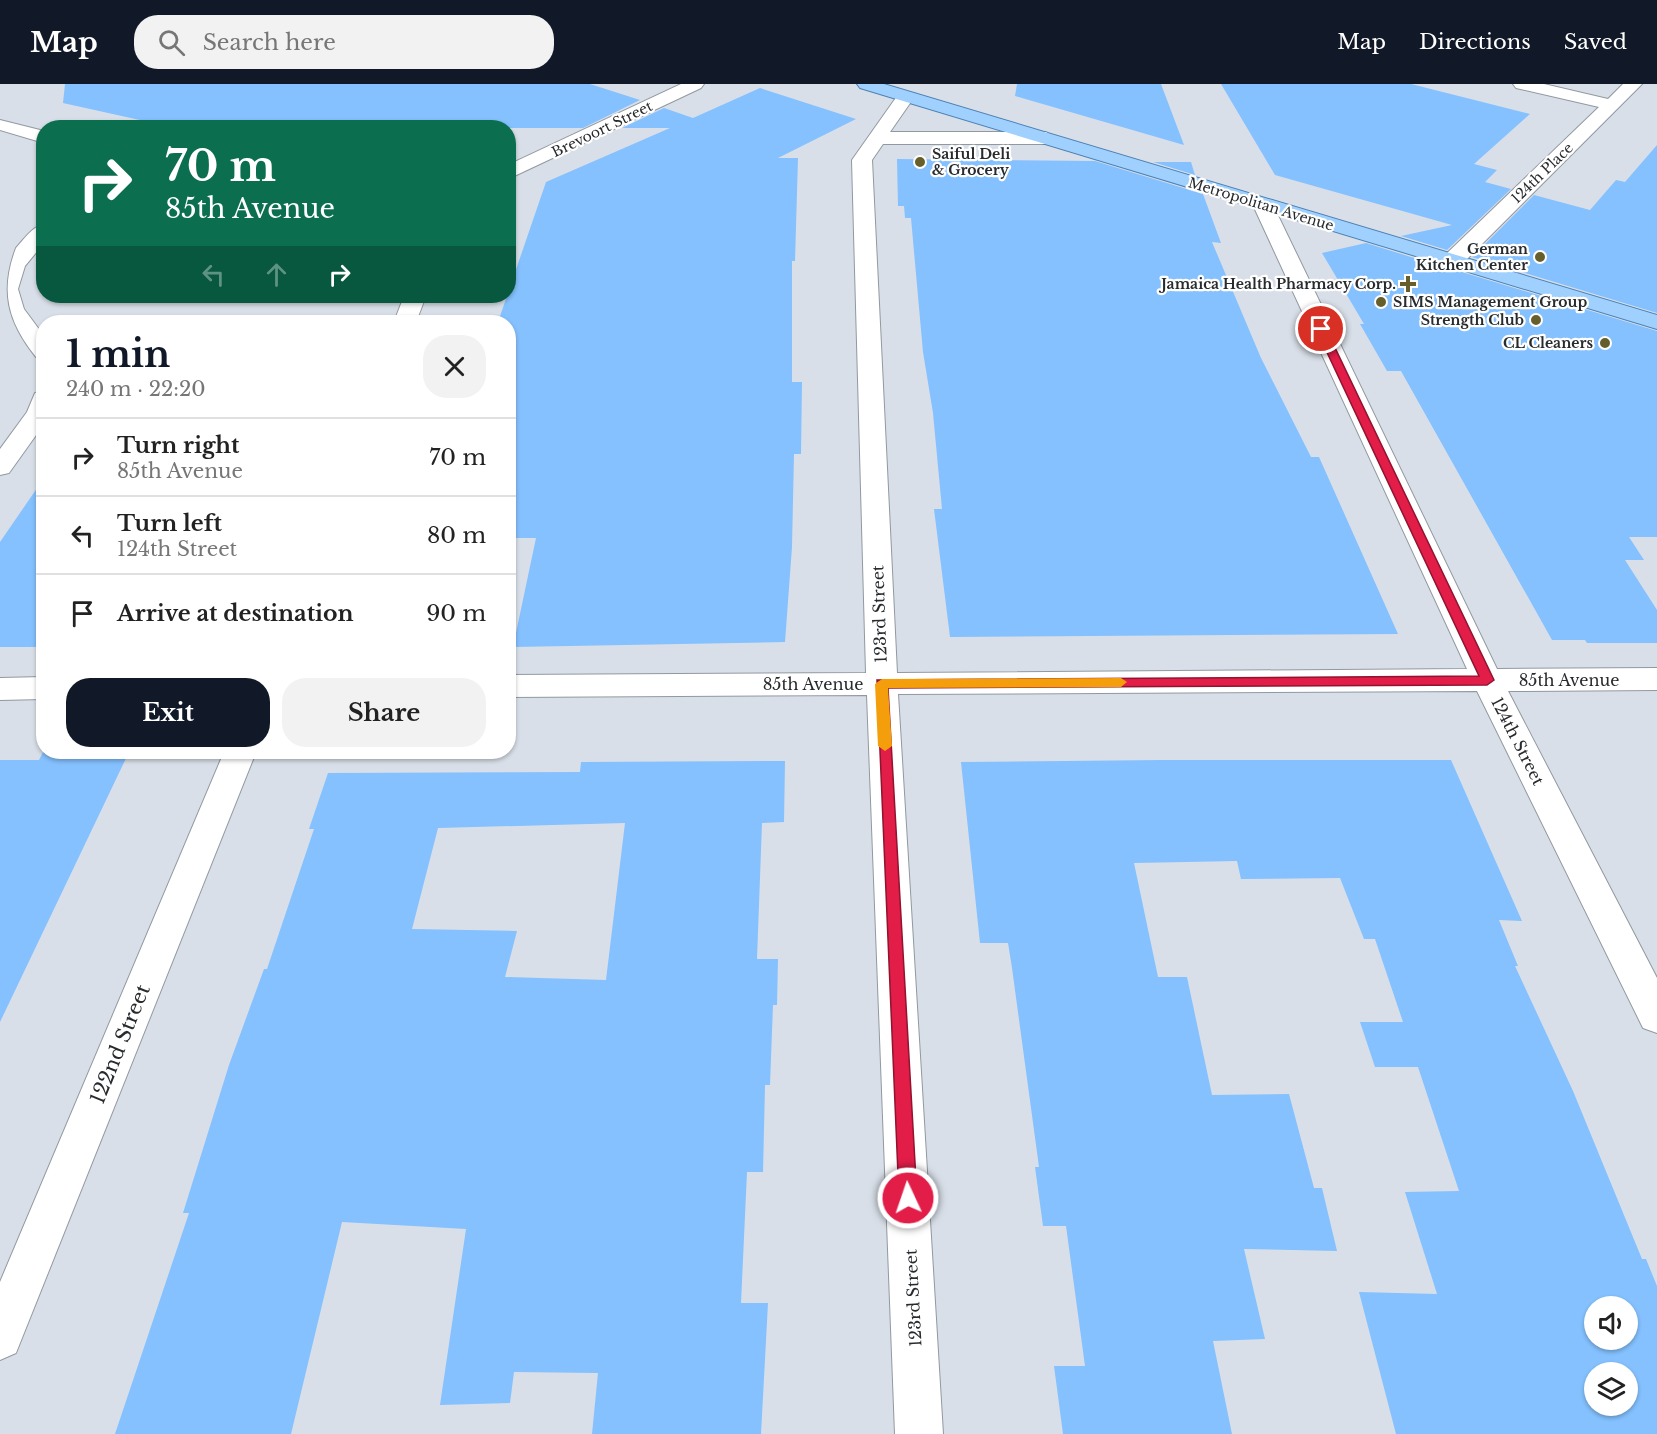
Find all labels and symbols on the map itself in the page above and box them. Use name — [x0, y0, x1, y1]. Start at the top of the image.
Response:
street label: Brevoort Street — [549, 97, 656, 161]
street label: 124th Place — [1507, 139, 1577, 207]
place label: Saiful Deli & Grocery — [932, 145, 1010, 179]
marker: Saiful Deli & Grocery — [913, 155, 927, 169]
street label: Metropolitan Avenue — [1186, 173, 1336, 235]
place label: German Kitchen Center — [1416, 240, 1528, 274]
marker: German Kitchen Center — [1533, 250, 1547, 264]
place label: Jamaica Health Pharmacy Corp. — [1158, 275, 1396, 293]
marker: Jamaica Health Pharmacy Corp. — [1401, 277, 1415, 291]
place label: SIMS Management Group — [1393, 293, 1588, 311]
marker: SIMS Management Group — [1374, 295, 1388, 309]
pin — [1295, 303, 1346, 354]
place label: Strength Club — [1421, 311, 1524, 329]
marker: Strength Club — [1529, 313, 1543, 327]
place label: CL Cleaners — [1503, 334, 1593, 352]
marker: CL Cleaners — [1598, 336, 1612, 350]
street label: 123rd Street — [867, 565, 891, 663]
street label: 85th Avenue — [1519, 670, 1619, 690]
street label: 85th Avenue — [763, 674, 863, 694]
street label: 124th Street — [1487, 694, 1549, 788]
street label: 122nd Street — [85, 980, 155, 1107]
position arrow — [876, 1166, 940, 1230]
street label: 123rd Street — [900, 1249, 926, 1347]

